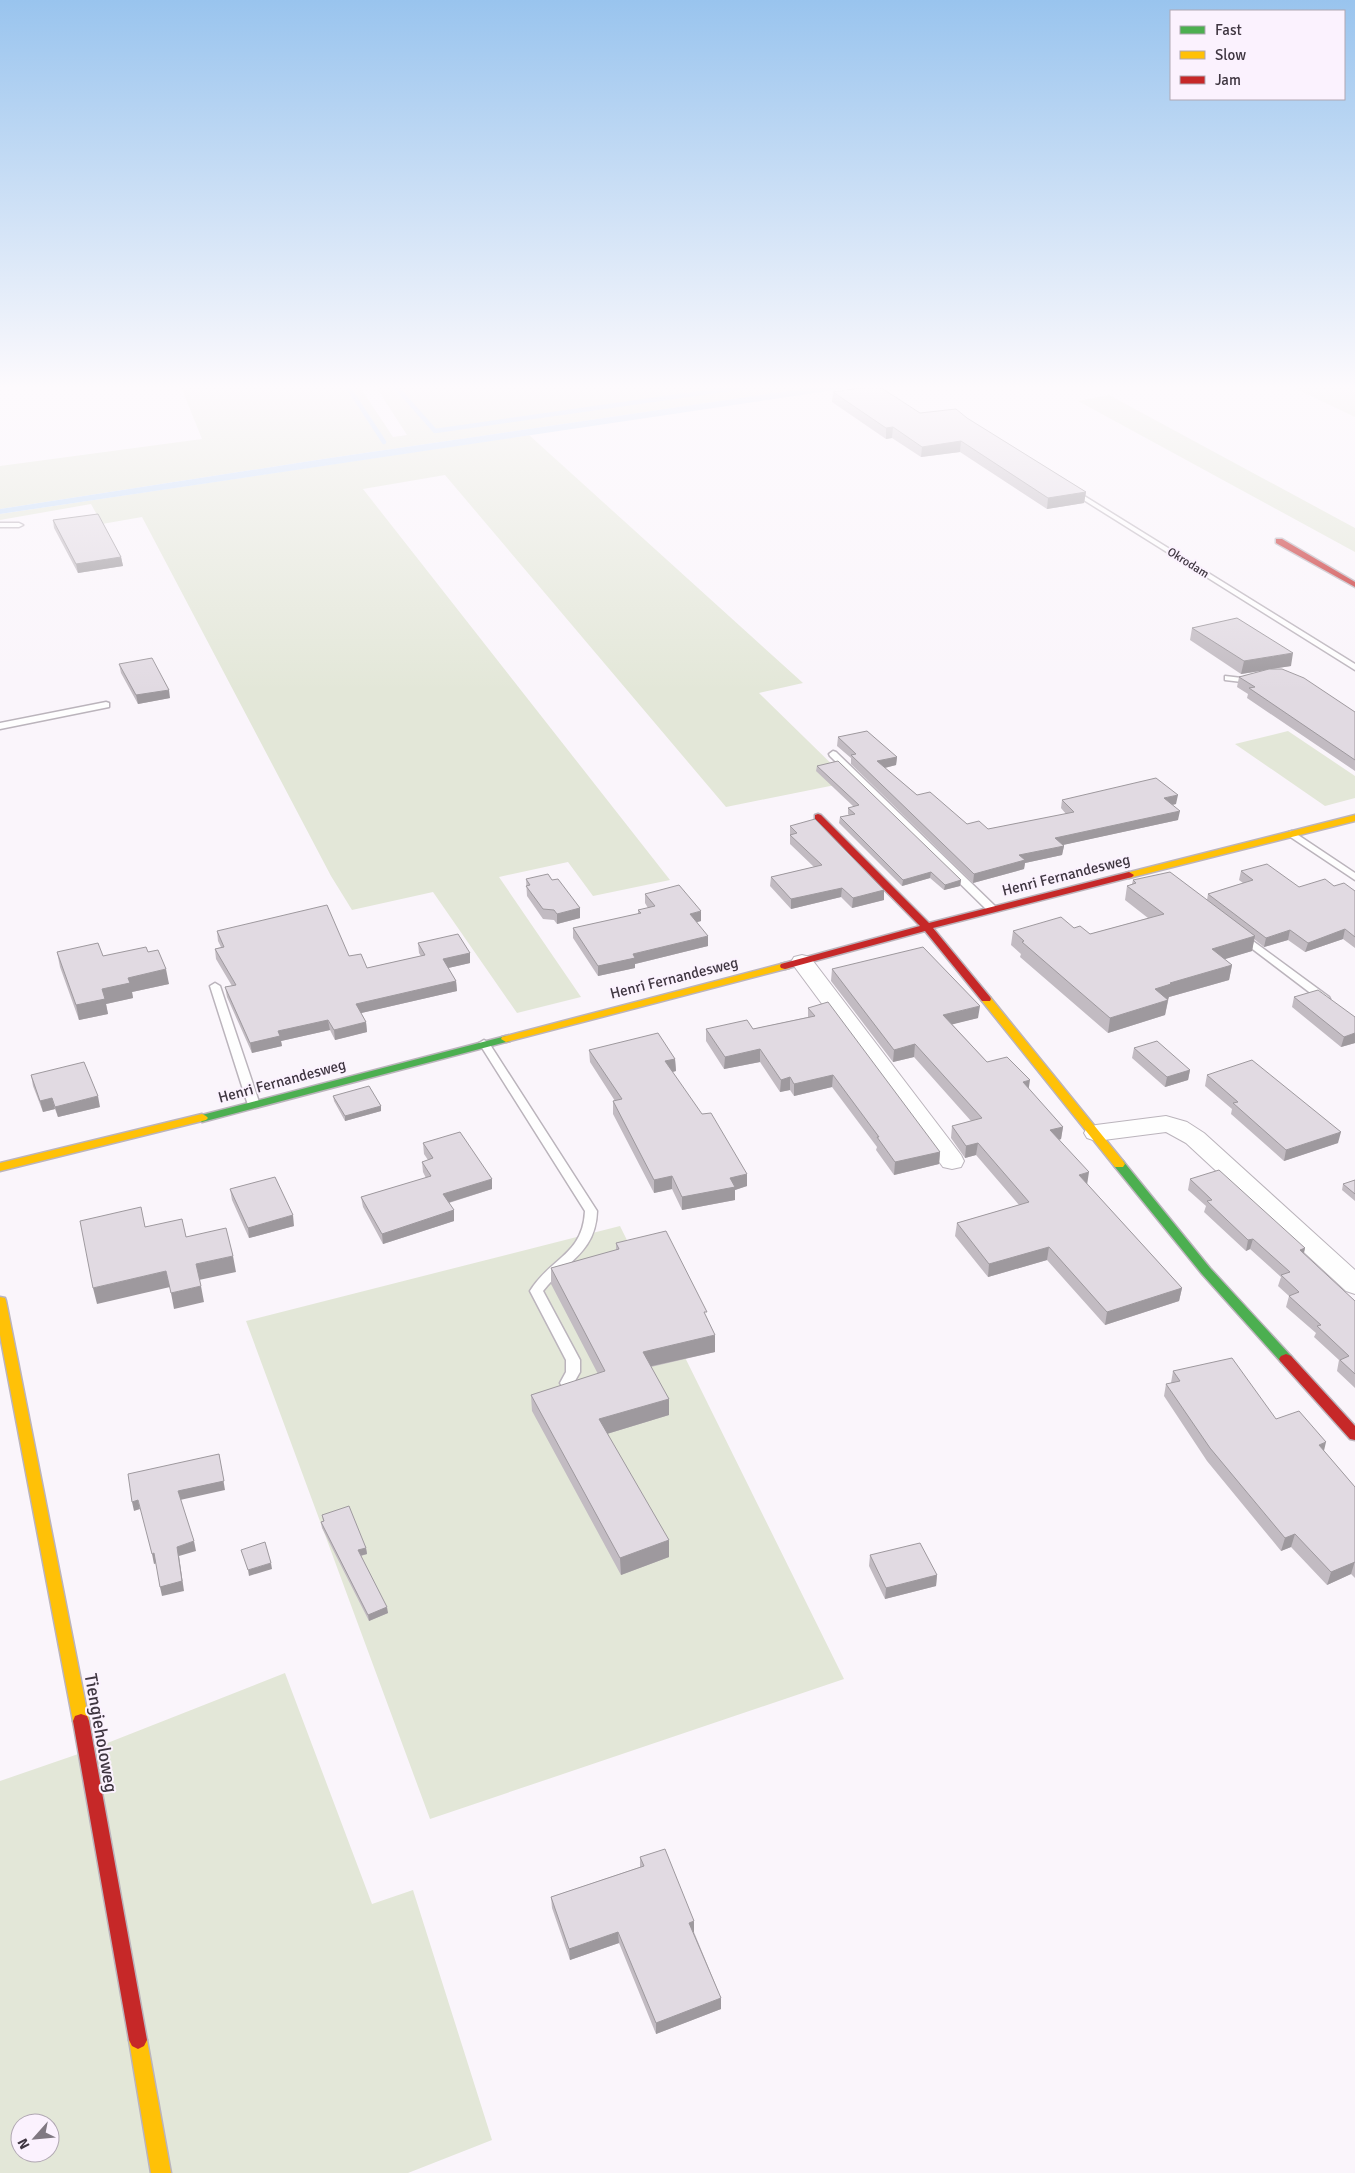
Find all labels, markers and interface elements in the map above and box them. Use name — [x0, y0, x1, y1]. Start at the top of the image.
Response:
legend — [1170, 10, 1345, 100]
text: Fast — [1215, 21, 1242, 39]
text: Slow — [1215, 46, 1246, 64]
text: Jam — [1215, 71, 1241, 89]
street label: Okrodam — [1164, 544, 1212, 582]
street label: Henri Fernandesweg — [1000, 850, 1132, 900]
street label: Henri Fernandesweg — [608, 953, 740, 1003]
street label: Henri Fernandesweg — [216, 1055, 348, 1107]
street label: Tiengieholoweg — [80, 1672, 122, 1794]
north arrow — [10, 2113, 60, 2163]
text: N — [14, 2135, 34, 2152]

